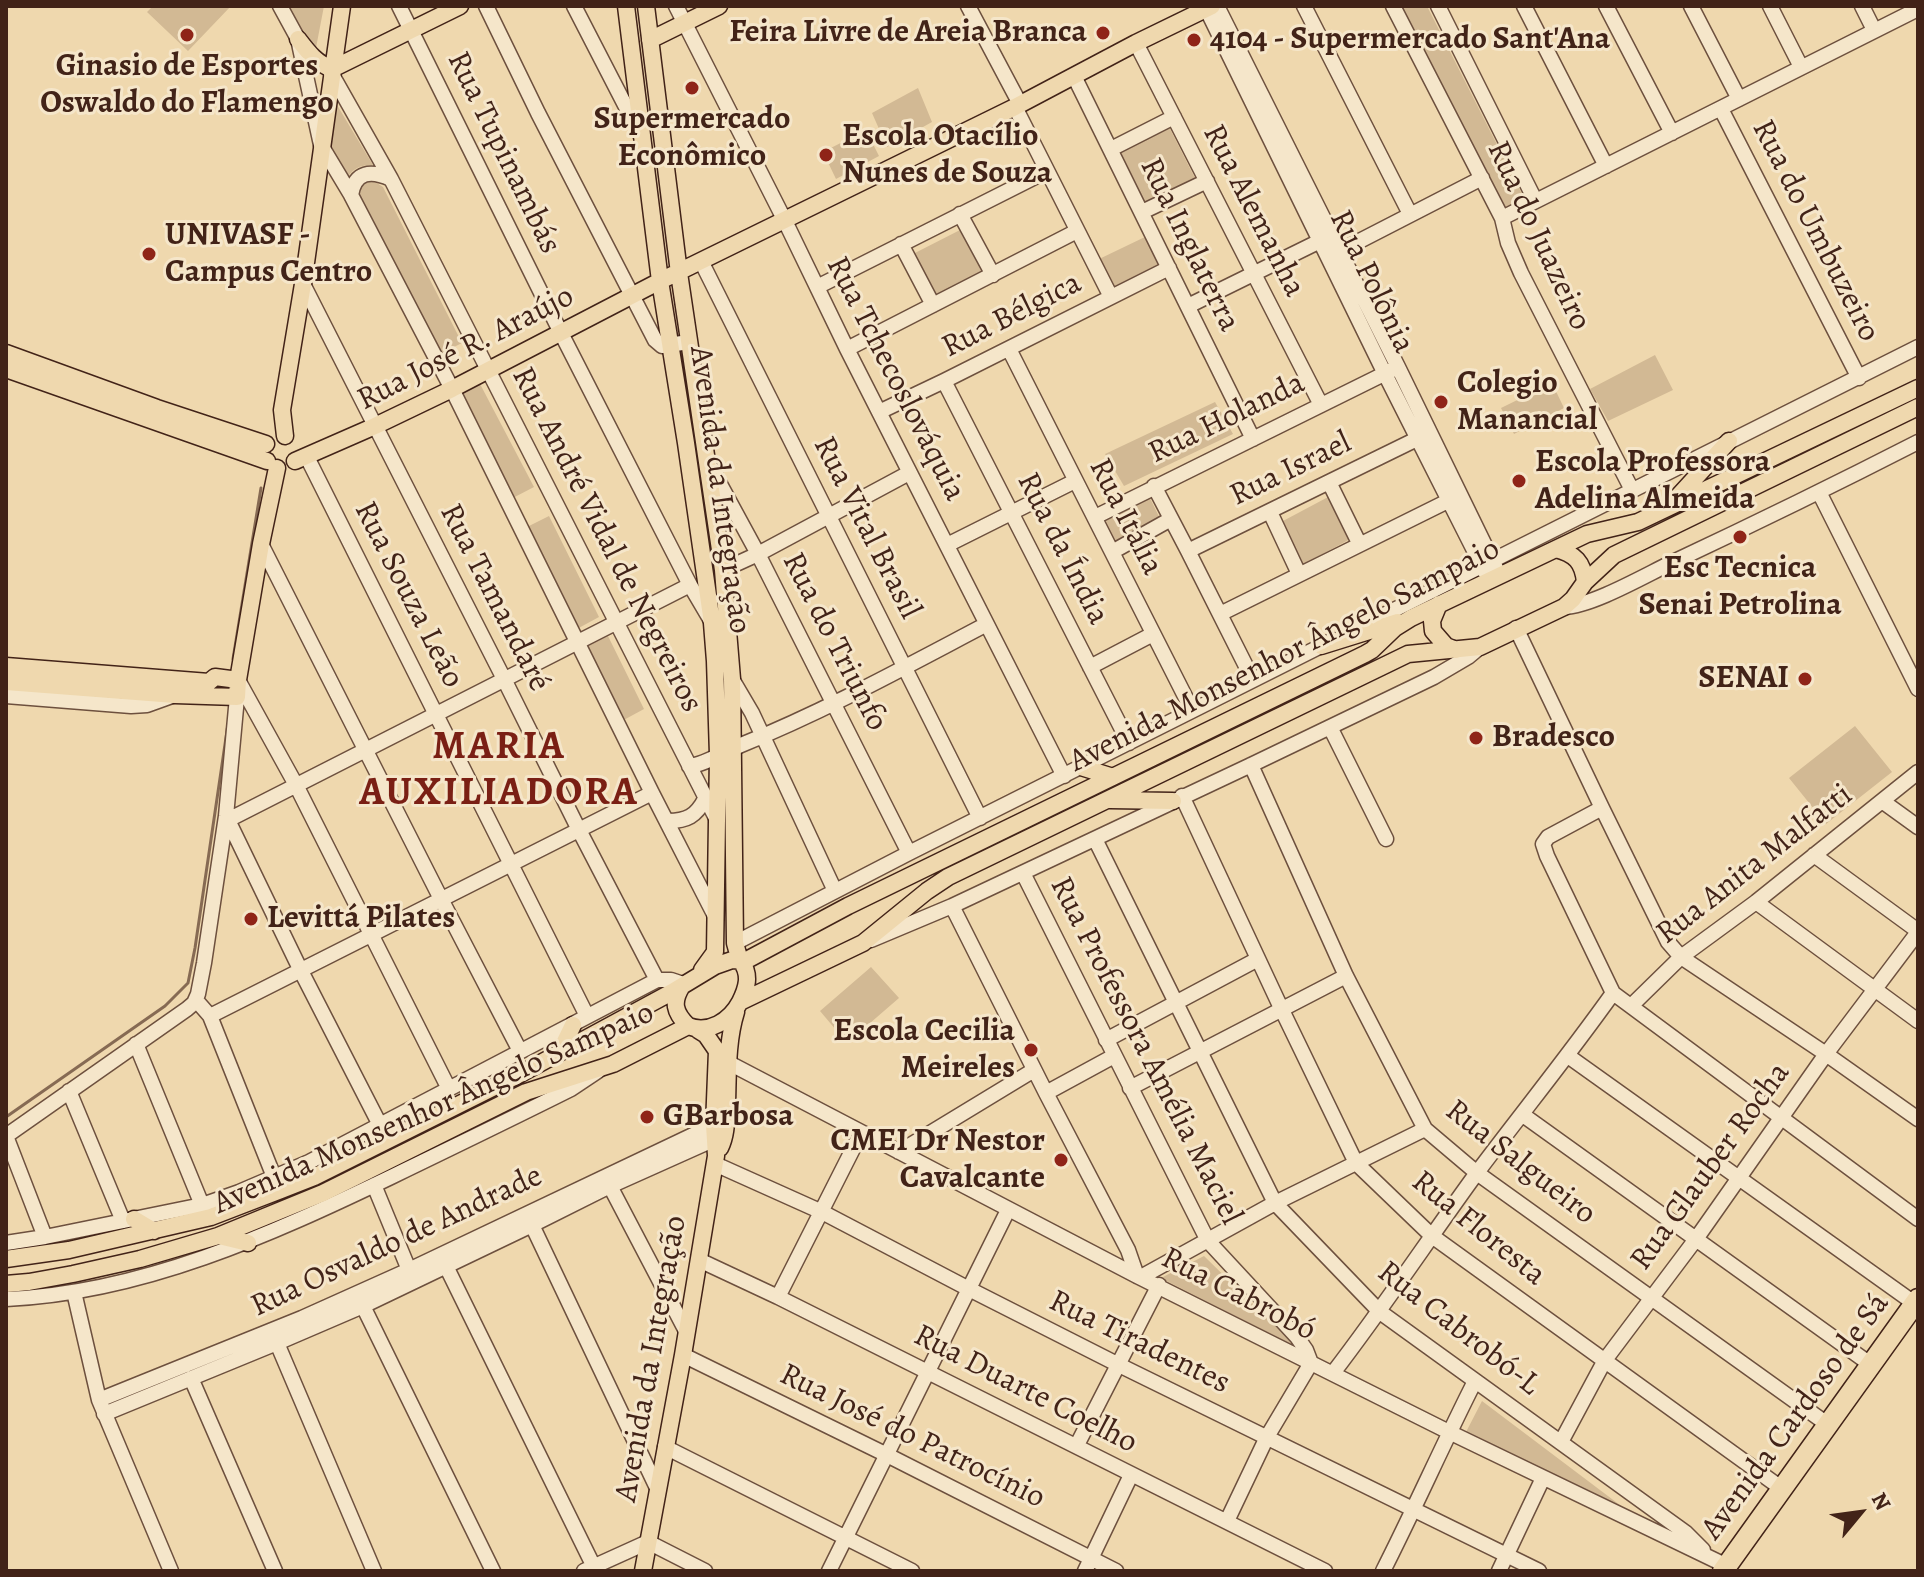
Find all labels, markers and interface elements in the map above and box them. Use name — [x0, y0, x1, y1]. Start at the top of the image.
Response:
place label: Feira Livre de Areia Branca — [729, 14, 1087, 52]
place label: 4104 - Supermercado Sant'Ana — [1210, 21, 1610, 59]
marker: Feira Livre de Areia Branca — [1094, 24, 1112, 42]
marker: Ginasio de Esportes Oswaldo do Flamengo — [178, 26, 196, 44]
marker: 4104 - Supermercado Sant'Ana — [1185, 31, 1203, 49]
street label: Rua Tupinambás — [438, 46, 568, 260]
place label: Ginasio de Esportes Oswaldo do Flamengo — [40, 48, 334, 123]
marker: Supermercado Econômico — [683, 79, 701, 97]
place label: Supermercado Econômico — [594, 101, 790, 176]
street label: Rua do Umbuzeiro — [1743, 114, 1887, 348]
place label: Escola Otacílio Nunes de Souza — [842, 118, 1052, 193]
street label: Rua Alemanha — [1193, 118, 1313, 304]
street label: Rua do Juazeiro — [1477, 135, 1599, 337]
marker: Escola Otacílio Nunes de Souza — [817, 146, 835, 164]
street label: Rua Inglaterra — [1130, 152, 1248, 338]
street label: Rua Polônia — [1320, 204, 1422, 360]
place label: UNIVASF - Campus Centro — [165, 217, 372, 292]
marker: UNIVASF - Campus Centro — [140, 245, 158, 263]
street label: Rua Tchecoslováquia — [817, 250, 973, 508]
street label: Rua Bélgica — [936, 265, 1088, 367]
street label: Rua José R. Araújo — [351, 278, 581, 420]
street label: Avenida da Integração — [680, 344, 758, 636]
street label: Rua André Vidal de Negreiros — [502, 361, 710, 719]
street label: Rua Holanda — [1143, 365, 1311, 473]
place label: Colegio Manancial — [1457, 365, 1597, 440]
marker: Colegio Manancial — [1432, 393, 1450, 411]
street label: Rua Israel — [1224, 424, 1358, 516]
street label: Rua Vital Brasil — [804, 430, 928, 626]
place label: Escola Professora Adelina Almeida — [1535, 444, 1770, 519]
street label: Rua Itália — [1079, 452, 1171, 582]
street label: Rua da Índia — [1007, 467, 1117, 631]
marker: Escola Professora Adelina Almeida — [1510, 472, 1528, 490]
street label: Rua Souza Leão — [345, 495, 471, 695]
street label: Rua Tamandaré — [430, 498, 558, 698]
marker: Esc Tecnica Senai Petrolina — [1731, 528, 1749, 546]
street label: Avenida Monsenhor Ângelo Sampaio — [1063, 530, 1507, 782]
street label: Rua do Triunfo — [773, 546, 895, 738]
place label: Esc Tecnica Senai Petrolina — [1638, 550, 1842, 625]
place label: SENAI — [1698, 660, 1789, 698]
marker: SENAI — [1796, 670, 1814, 688]
place label: Bradesco — [1492, 719, 1615, 757]
district label: MARIA AUXILIADORA — [359, 724, 639, 818]
marker: Bradesco — [1467, 729, 1485, 747]
street label: Rua Anita Malfatti — [1649, 776, 1861, 954]
street label: Rua Professora Amélia Maciel — [1040, 871, 1250, 1231]
place label: Levittá Pilates — [267, 900, 455, 938]
marker: Levittá Pilates — [242, 910, 260, 928]
street label: Avenida Monsenhor Ângelo Sampaio — [208, 994, 660, 1224]
place label: Escola Cecilia Meireles — [833, 1013, 1015, 1088]
marker: Escola Cecilia Meireles — [1022, 1041, 1040, 1059]
street label: Rua Glauber Rocha — [1623, 1056, 1799, 1278]
street label: Rua Salgueiro — [1437, 1092, 1603, 1234]
place label: GBarbosa — [663, 1098, 794, 1136]
marker: GBarbosa — [638, 1108, 656, 1126]
place label: CMEI Dr Nestor Cavalcante — [830, 1123, 1045, 1198]
marker: CMEI Dr Nestor Cavalcante — [1052, 1151, 1070, 1169]
street label: Rua Osvaldo de Andrade — [245, 1158, 549, 1326]
street label: Rua Floresta — [1403, 1163, 1553, 1295]
street label: Avenida da Integração — [608, 1213, 696, 1505]
street label: Rua Cabrobó — [1154, 1240, 1322, 1350]
street label: Rua Cabrobó-L — [1369, 1254, 1547, 1404]
street label: Rua Tiradentes — [1042, 1283, 1236, 1403]
street label: Avenida Cardoso de Sá — [1694, 1286, 1898, 1548]
street label: Rua Duarte Coelho — [907, 1317, 1143, 1463]
street label: Rua José do Patrocínio — [773, 1356, 1051, 1518]
north arrow — [1820, 1473, 1900, 1553]
text: N — [1864, 1487, 1898, 1516]

